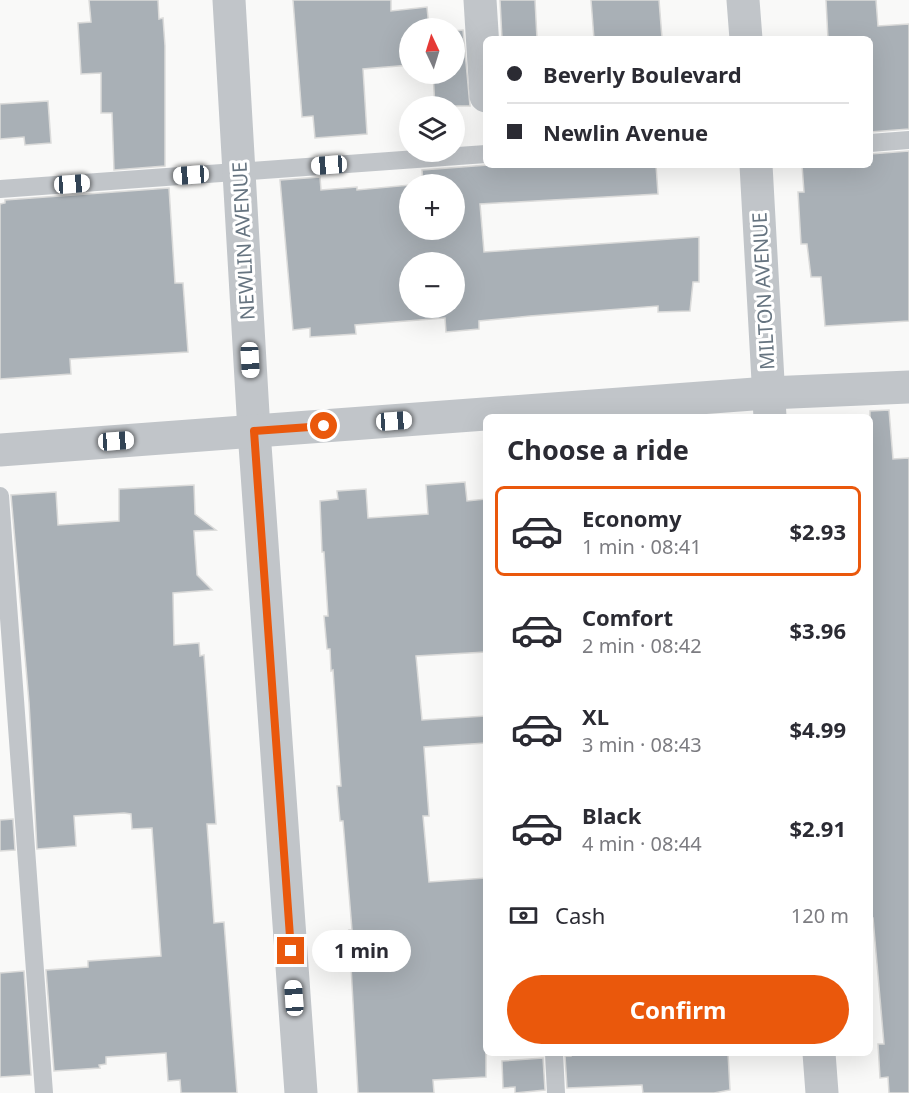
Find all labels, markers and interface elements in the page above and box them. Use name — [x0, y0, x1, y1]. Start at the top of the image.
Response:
north arrow — [399, 18, 465, 84]
map controls — [399, 18, 465, 318]
text: Beverly Boulevard — [543, 59, 742, 89]
button: layers — [399, 96, 465, 162]
text: Newlin Avenue — [543, 117, 708, 147]
car — [310, 155, 348, 175]
street label: NEWLIN AVENUE — [225, 161, 261, 321]
car — [172, 165, 210, 185]
car — [53, 174, 91, 194]
button: + — [399, 174, 465, 240]
street label: MILTON AVENUE — [745, 212, 781, 370]
button: − — [399, 252, 465, 318]
car — [240, 342, 260, 378]
car — [375, 411, 413, 431]
route start — [310, 412, 337, 439]
car — [97, 431, 135, 451]
text: Choose a ride — [507, 431, 689, 468]
text: Economy — [582, 503, 681, 533]
icon: car — [510, 504, 564, 558]
text: $2.93 — [789, 516, 846, 546]
text: 1 min · 08:41 — [582, 533, 702, 560]
text: Comfort — [582, 602, 673, 632]
icon: car — [510, 603, 564, 657]
text: $3.96 — [789, 615, 846, 645]
text: 2 min · 08:42 — [582, 632, 702, 659]
text: XL — [582, 701, 609, 731]
icon: car — [510, 702, 564, 756]
text: $4.99 — [789, 714, 846, 744]
text: 3 min · 08:43 — [582, 731, 702, 758]
text: Black — [582, 800, 641, 830]
icon: car — [510, 801, 564, 855]
text: $2.91 — [789, 813, 846, 843]
text: 4 min · 08:44 — [582, 830, 702, 857]
icon: cash — [507, 899, 540, 932]
text: Cash — [555, 900, 605, 930]
text: 120 m — [791, 902, 849, 929]
callout: 1 min — [312, 930, 411, 972]
route end — [277, 937, 304, 964]
text: 1 min — [334, 937, 389, 964]
button: Confirm — [507, 975, 849, 1044]
car — [284, 979, 304, 1017]

